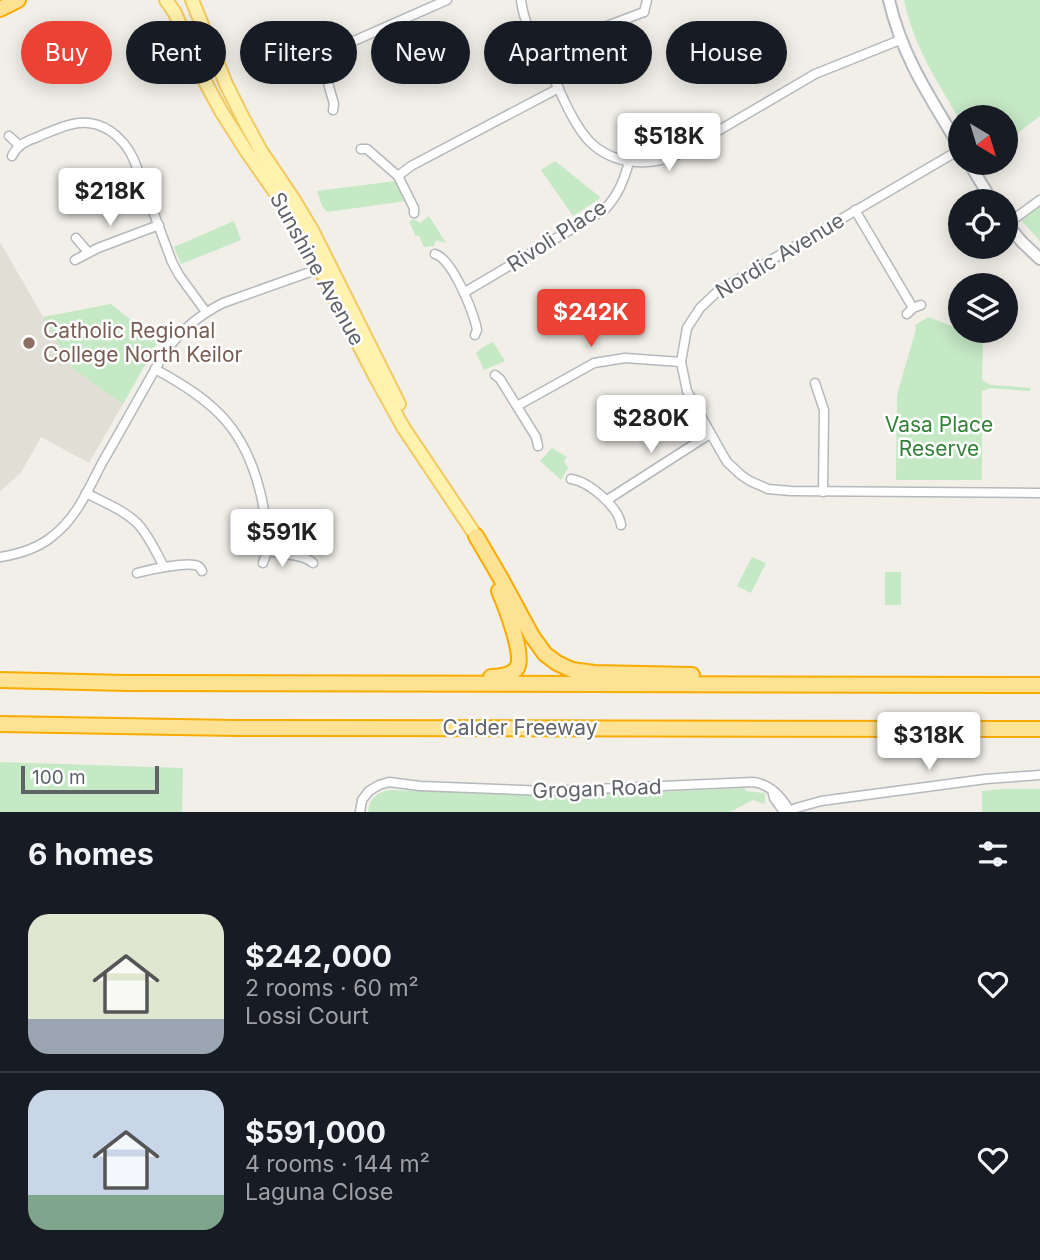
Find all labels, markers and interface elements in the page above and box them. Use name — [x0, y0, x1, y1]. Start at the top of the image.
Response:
chip: Buy — [21, 21, 112, 84]
chip: Rent — [126, 21, 226, 84]
chip: Filters — [240, 21, 357, 84]
chip: New — [371, 21, 470, 84]
chip: Apartment — [484, 21, 652, 84]
chip: House — [666, 21, 787, 84]
north arrow — [948, 105, 1018, 175]
map controls — [948, 105, 1018, 343]
pin: $518K — [620, 114, 718, 173]
text: $518K — [633, 122, 705, 150]
pin: $218K — [61, 168, 159, 228]
text: $218K — [75, 177, 145, 205]
street label: Sunshine Avenue — [265, 188, 370, 350]
button: locate — [948, 189, 1018, 259]
street label: Rivoli Place — [502, 194, 611, 277]
street label: Nordic Avenue — [711, 207, 849, 304]
button: layers — [948, 273, 1018, 343]
pin: $242K — [542, 290, 640, 349]
text: $242K — [553, 298, 629, 326]
place label: Catholic Regional College North Keilor — [43, 318, 243, 367]
marker: Catholic Regional College North Keilor — [21, 335, 37, 351]
pin: $280K — [602, 396, 700, 455]
text: $280K — [613, 404, 689, 432]
park label: Vasa Place Reserve — [885, 412, 993, 461]
pin: $591K — [233, 510, 331, 569]
text: $591K — [246, 518, 318, 546]
pin: $318K — [880, 712, 978, 772]
street label: Calder Freeway — [442, 715, 598, 740]
text: $318K — [893, 721, 965, 749]
scale bar — [21, 763, 159, 795]
text: 100 m — [32, 766, 86, 789]
street label: Grogan Road — [532, 774, 662, 803]
icon: filters — [974, 835, 1012, 873]
text: 6 homes — [28, 836, 154, 872]
text: $242,000 — [245, 938, 392, 974]
icon: home — [84, 942, 168, 1026]
icon: heart — [974, 965, 1012, 1003]
text: 2 rooms · 60 m² — [245, 974, 419, 1002]
text: Lossi Court — [245, 1002, 369, 1030]
text: $591,000 — [245, 1114, 386, 1150]
icon: home — [84, 1118, 168, 1202]
icon: heart — [974, 1141, 1012, 1179]
text: 4 rooms · 144 m² — [245, 1150, 430, 1178]
text: Laguna Close — [245, 1178, 393, 1206]

